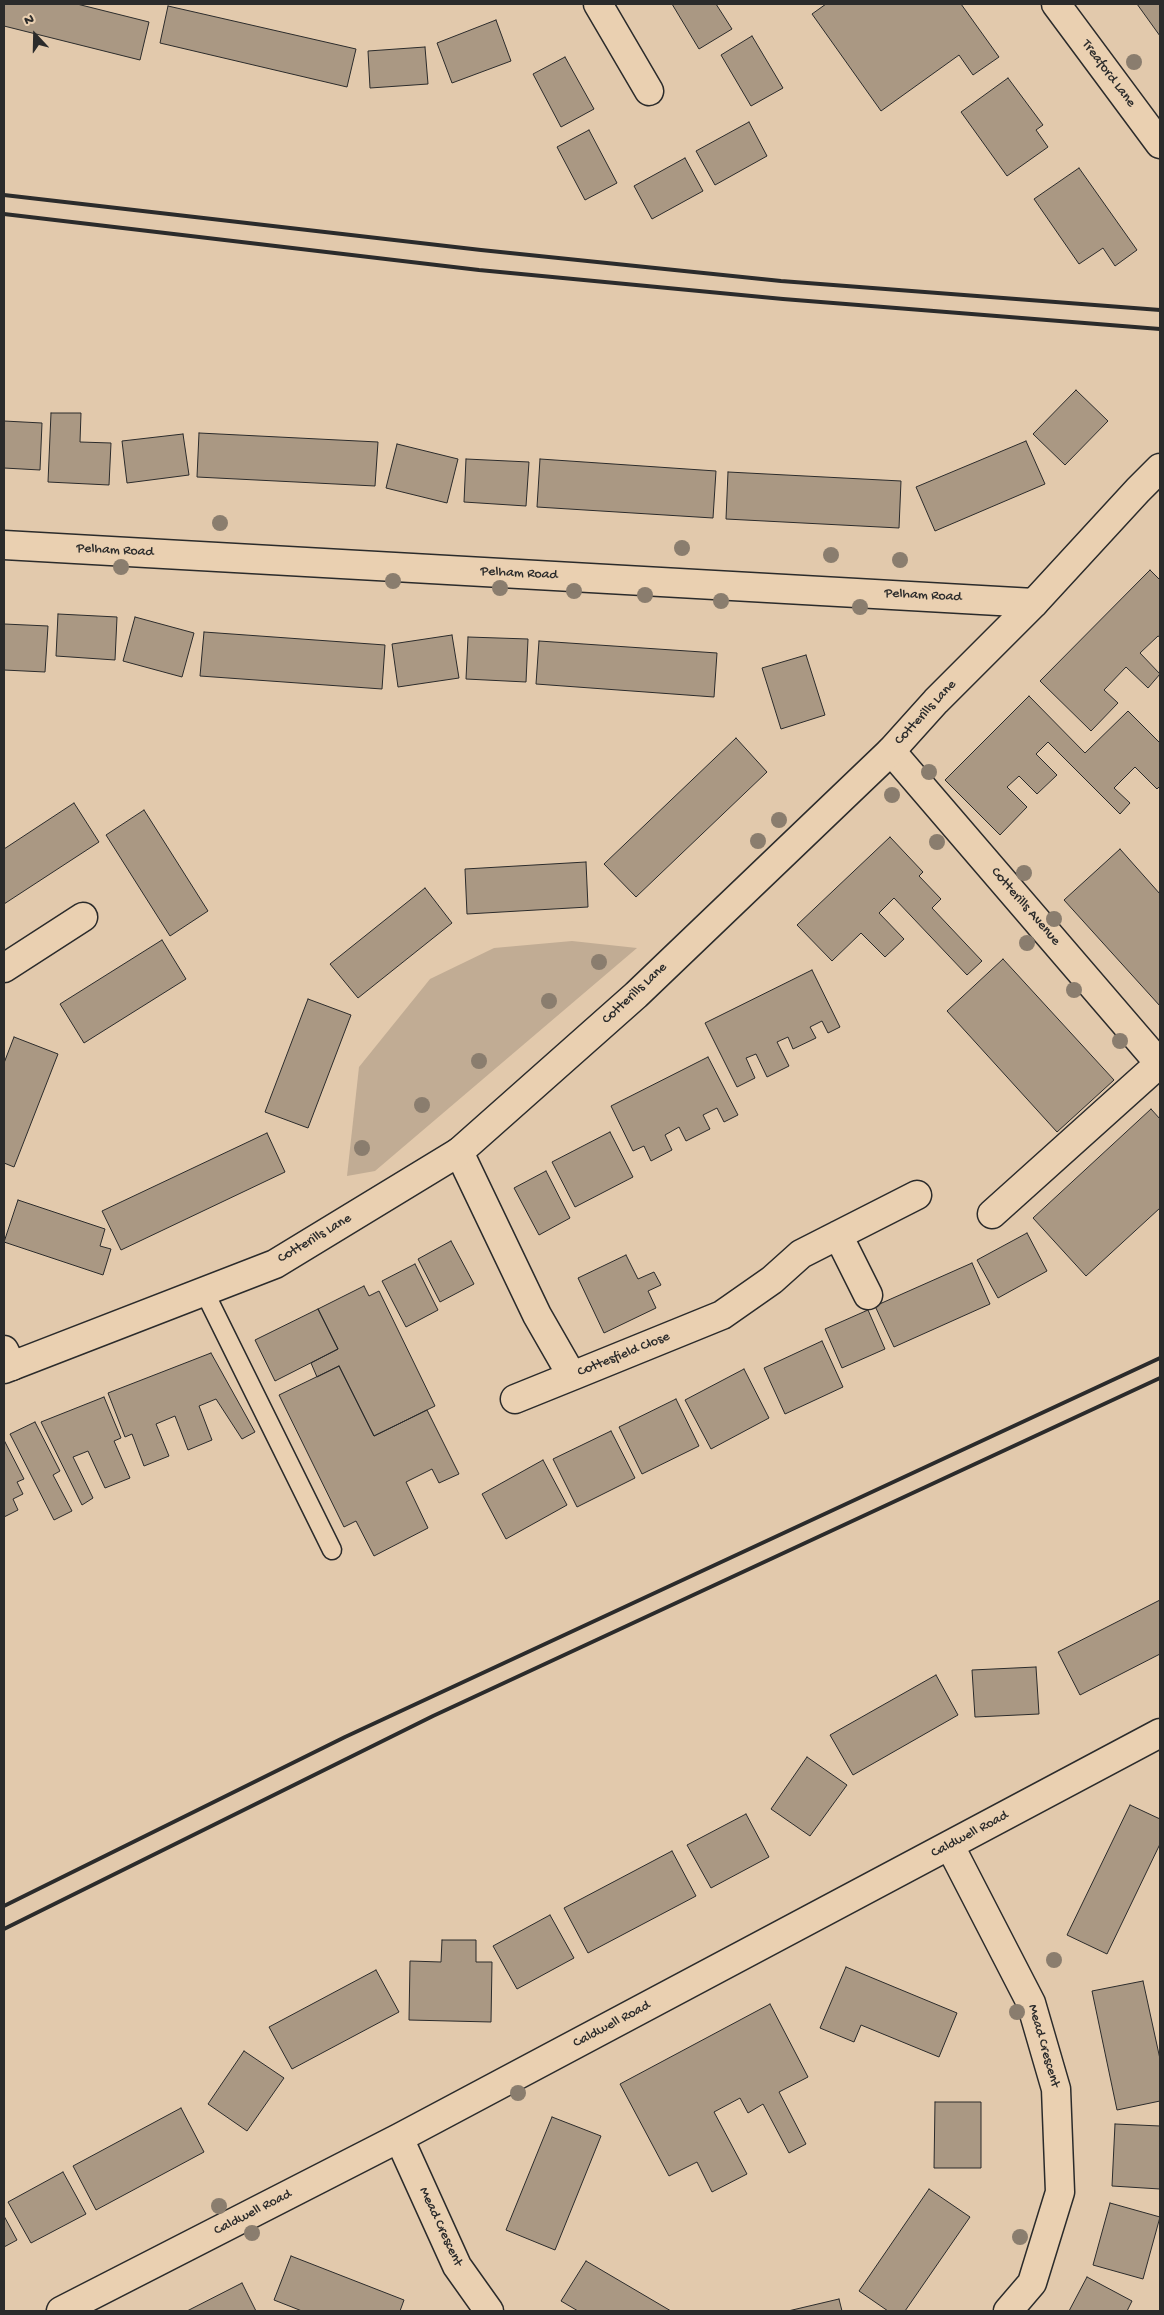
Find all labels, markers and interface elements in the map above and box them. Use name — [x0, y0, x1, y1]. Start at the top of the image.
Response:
north arrow — [10, 10, 60, 60]
text: N — [22, 11, 37, 30]
street label: Treaford Lane — [1077, 37, 1139, 111]
street label: Pelham Road — [76, 541, 154, 561]
street label: Pelham Road — [480, 564, 558, 584]
street label: Pelham Road — [884, 586, 962, 606]
street label: Cotterills Lane — [892, 677, 960, 749]
street label: Cotterills Avenue — [986, 864, 1064, 950]
street label: Cotterills Lane — [599, 960, 671, 1028]
street label: Cotterills Lane — [275, 1210, 355, 1268]
street label: Cottesfield Close — [575, 1329, 673, 1381]
street label: Caldwell Road — [929, 1808, 1011, 1862]
street label: Caldwell Road — [571, 1998, 653, 2052]
street label: Mead Crescent — [1023, 2003, 1063, 2089]
street label: Mead Crescent — [414, 2185, 466, 2269]
street label: Caldwell Road — [211, 2186, 295, 2240]

